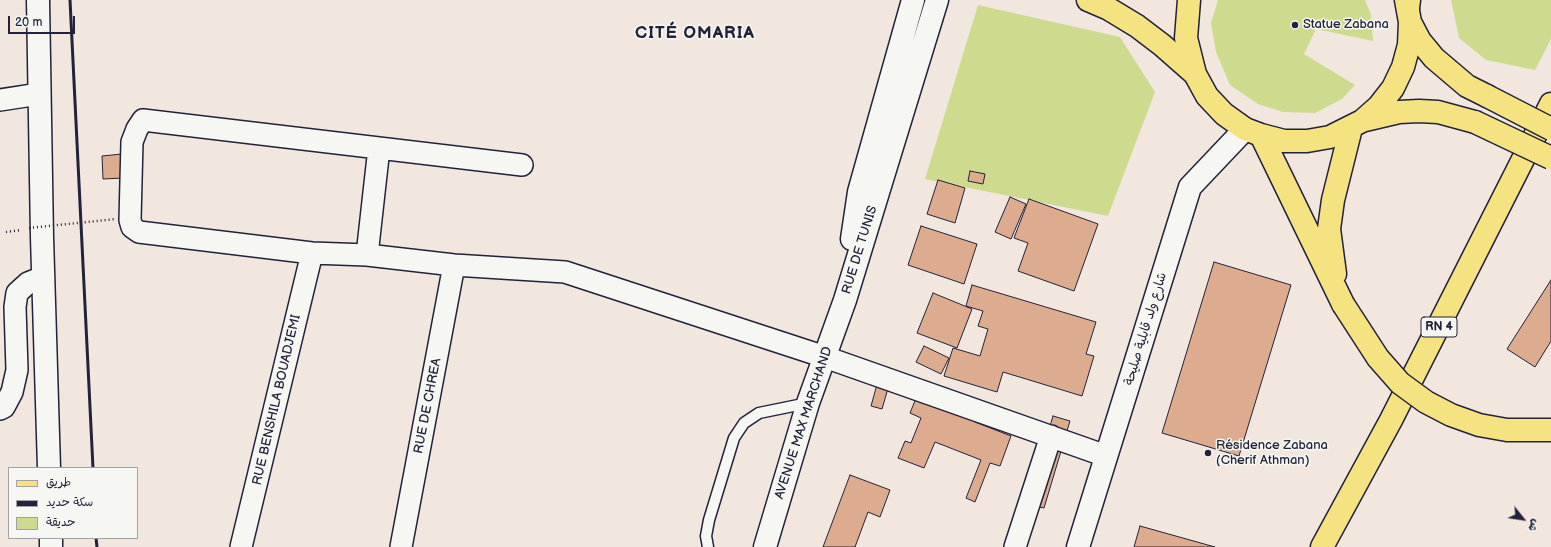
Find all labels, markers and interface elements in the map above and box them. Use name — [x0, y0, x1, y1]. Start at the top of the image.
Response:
scale bar — [10, 8, 77, 34]
text: 20 m — [15, 15, 42, 30]
place label: Statue Zabana — [1303, 17, 1389, 33]
marker: Statue Zabana — [1290, 20, 1300, 30]
district label: CITÉ OMARIA — [635, 24, 755, 44]
street label: RUE DE TUNIS — [839, 204, 881, 296]
street label: شارع ولد قابلية صليحة — [1121, 271, 1171, 387]
street label: RUE BENSHILA BOUADJEMI — [250, 313, 304, 487]
road number: RN 4 — [1421, 317, 1457, 337]
street label: AVENUE MAX MARCHAND — [772, 345, 836, 501]
street label: RUE DE CHREA — [411, 357, 445, 455]
place label: Résidence Zabana (Cherif Athman) — [1216, 438, 1328, 469]
marker: Résidence Zabana (Cherif Athman) — [1203, 448, 1213, 458]
legend — [8, 467, 138, 539]
text: طريق — [46, 475, 71, 490]
text: سكة حديد — [46, 495, 93, 510]
north arrow — [1503, 499, 1543, 539]
text: حديقة — [46, 515, 75, 530]
text: ش — [1525, 517, 1542, 534]

